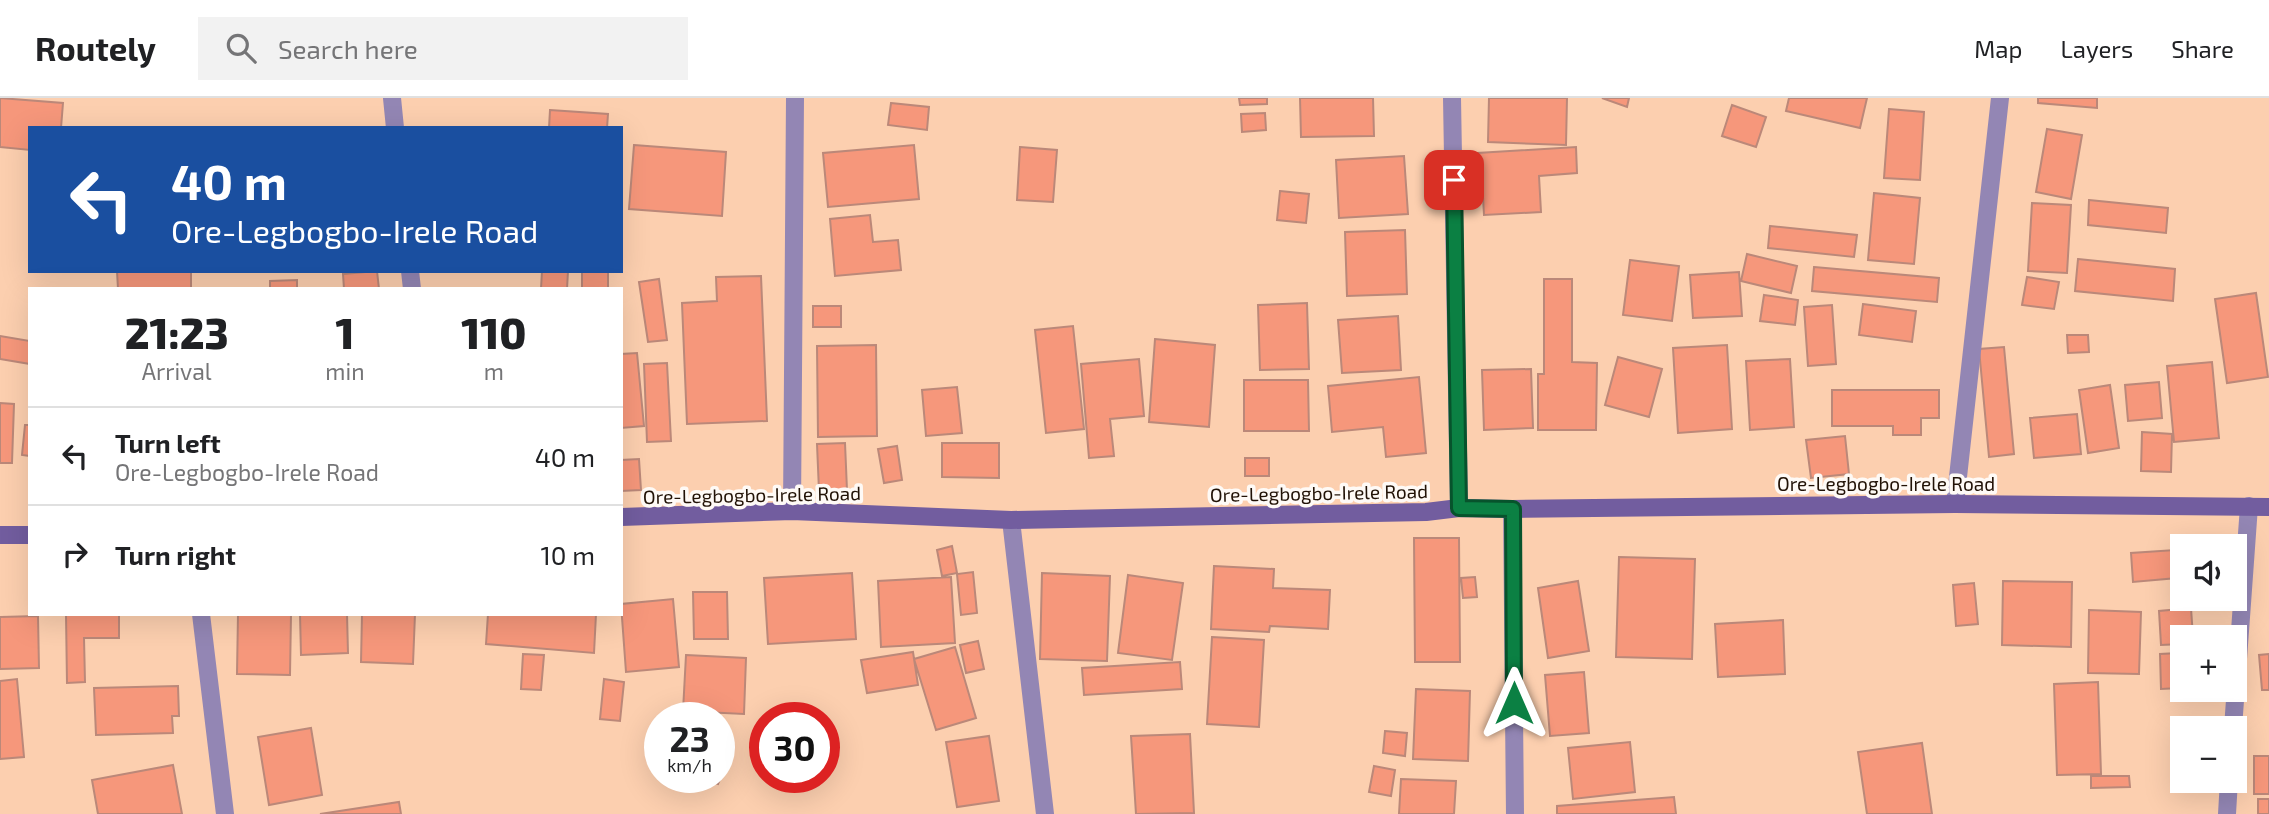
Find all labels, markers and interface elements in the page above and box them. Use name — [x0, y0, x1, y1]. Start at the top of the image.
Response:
search box — [198, 17, 688, 80]
text: Routely — [35, 28, 156, 68]
icon: search — [222, 29, 260, 67]
text: Search here — [278, 33, 418, 64]
text: Map — [1974, 34, 2022, 63]
text: Layers — [2060, 34, 2133, 63]
text: Share — [2171, 34, 2234, 63]
pin — [1424, 150, 1484, 210]
text: 40 m — [171, 151, 287, 210]
icon: left — [56, 154, 147, 245]
icon: arrive — [1435, 161, 1473, 199]
text: Ore-Legbogbo-Irele Road — [171, 211, 538, 249]
text: 21:23 — [125, 307, 229, 357]
text: 1 — [335, 307, 354, 357]
text: 110 — [461, 307, 526, 357]
text: Arrival — [142, 357, 212, 385]
text: min — [325, 357, 365, 385]
text: m — [484, 357, 504, 385]
text: Turn left — [115, 427, 221, 458]
icon: left — [56, 437, 94, 475]
text: 40 m — [535, 441, 595, 472]
text: Ore-Legbogbo-Irele Road — [115, 458, 379, 486]
street label: Ore-Legbogbo-Irele Road — [1777, 472, 1995, 495]
street label: Ore-Legbogbo-Irele Road — [1210, 479, 1428, 506]
street label: Ore-Legbogbo-Irele Road — [643, 481, 861, 508]
map controls — [2170, 534, 2247, 793]
button: sound — [2170, 534, 2247, 611]
icon: right — [56, 535, 94, 573]
text: Turn right — [115, 539, 236, 570]
text: 10 m — [540, 539, 595, 570]
button: + — [2170, 625, 2247, 702]
position arrow — [1477, 666, 1551, 740]
speed limit sign: 30 — [749, 702, 840, 793]
button: − — [2170, 716, 2247, 793]
text: 23 — [669, 717, 710, 759]
text: km/h — [667, 754, 712, 776]

